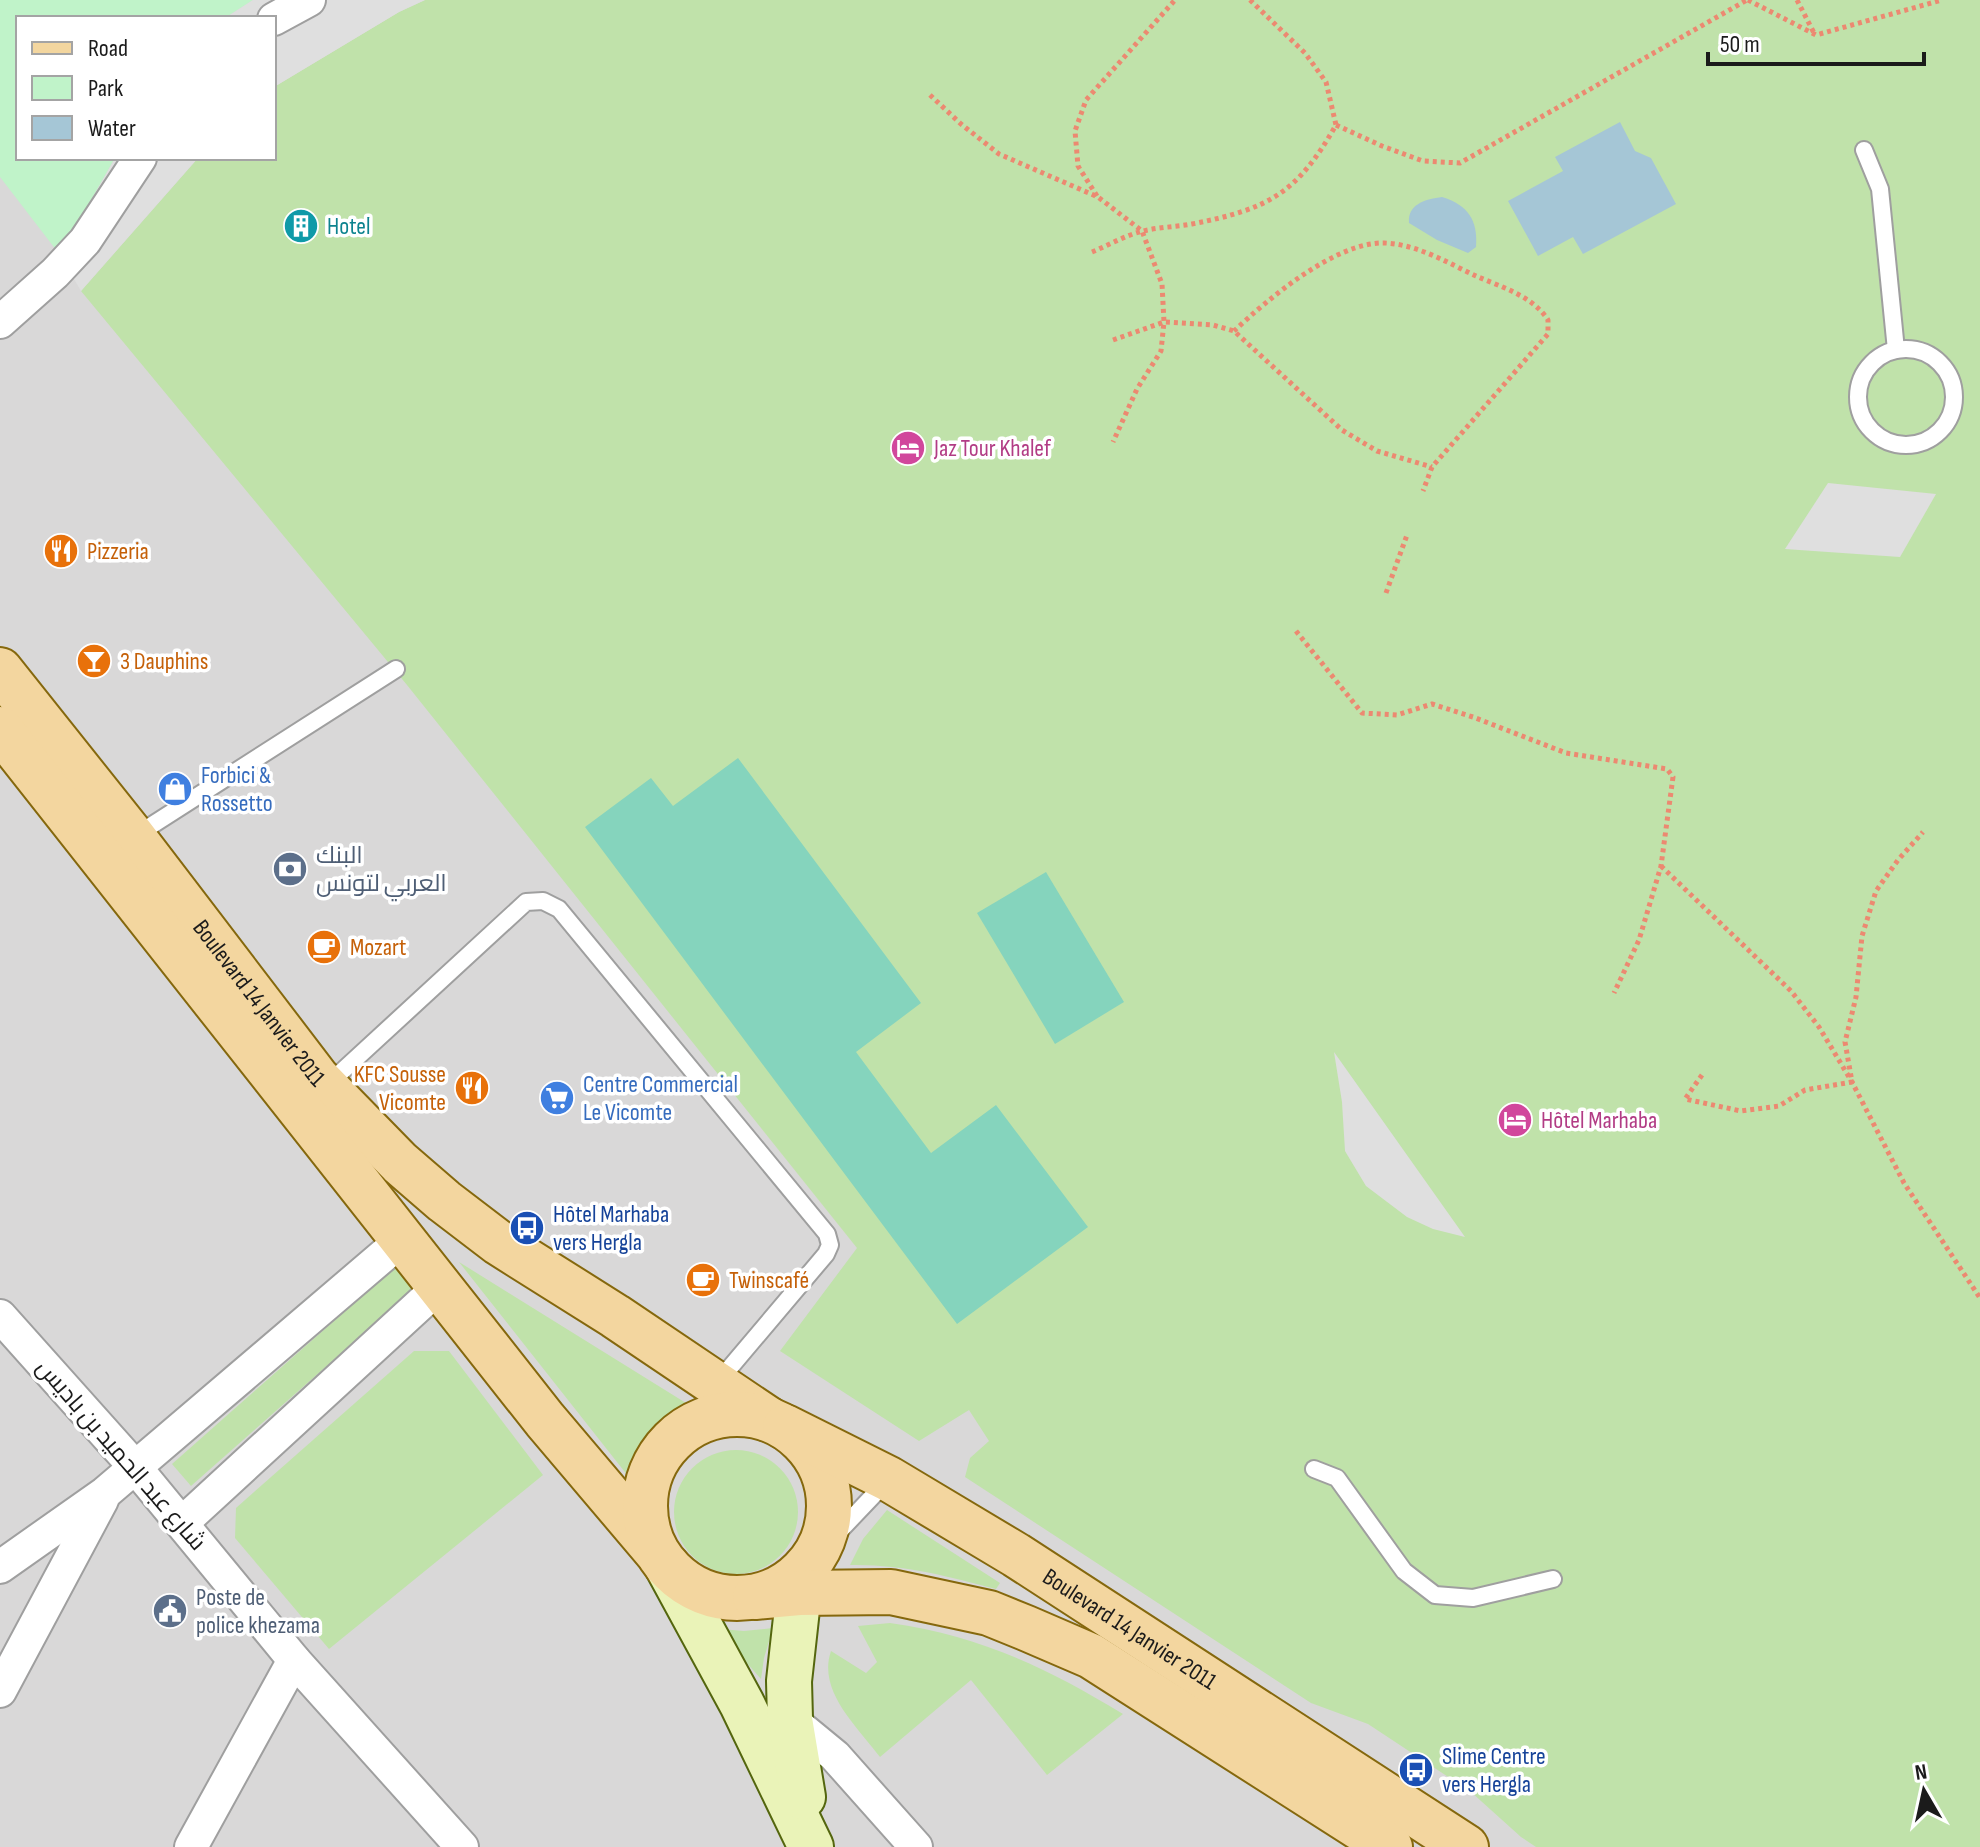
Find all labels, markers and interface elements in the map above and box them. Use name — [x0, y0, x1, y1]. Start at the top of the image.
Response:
legend — [16, 16, 276, 160]
scale bar — [1708, 16, 1924, 66]
text: 50 m — [1720, 30, 1760, 59]
text: Road — [88, 34, 128, 63]
text: Park — [88, 74, 123, 103]
text: Water — [88, 114, 136, 143]
building icon: Hotel — [282, 207, 320, 245]
place label: Hotel — [327, 212, 370, 241]
hotel icon: Jaz Tour Khalef — [889, 429, 927, 467]
place label: Jaz Tour Khalef — [933, 434, 1052, 463]
restaurant icon: Pizzeria — [42, 532, 80, 570]
place label: Pizzeria — [87, 537, 149, 566]
bar icon: 3 Dauphins — [75, 642, 113, 680]
place label: 3 Dauphins — [120, 647, 208, 676]
place label: Forbici & Rossetto — [201, 761, 273, 818]
shop icon: Forbici & Rossetto — [156, 770, 194, 808]
place label: البنك العربي لتونس — [316, 841, 447, 902]
bank icon: البنك العربي لتونس — [271, 850, 309, 888]
street label: Boulevard 14 Janvier 2011 — [187, 914, 332, 1093]
cafe icon: Mozart — [305, 928, 343, 966]
place label: Mozart — [350, 933, 406, 962]
place label: KFC Sousse Vicomte — [354, 1060, 446, 1117]
restaurant icon: KFC Sousse Vicomte — [453, 1069, 491, 1107]
place label: Centre Commercial Le Vicomte — [583, 1070, 738, 1127]
supermarket icon: Centre Commercial Le Vicomte — [538, 1079, 576, 1117]
hotel icon: Hôtel Marhaba — [1496, 1101, 1534, 1139]
place label: Hôtel Marhaba — [1541, 1106, 1657, 1135]
place label: Hôtel Marhaba vers Hergla — [553, 1200, 669, 1257]
bus stop icon: Hôtel Marhaba vers Hergla — [508, 1209, 546, 1247]
cafe icon: Twinscafé — [684, 1261, 722, 1299]
place label: Twinscafé — [729, 1266, 809, 1295]
street label: شارع عبد الحميد بن باديس — [29, 1353, 212, 1557]
street label: Boulevard 14 Janvier 2011 — [1037, 1562, 1223, 1696]
place label: Poste de police khezama — [196, 1583, 320, 1640]
public building icon: Poste de police khezama — [151, 1592, 189, 1630]
place label: Slime Centre vers Hergla — [1442, 1742, 1546, 1799]
bus stop icon: Slime Centre vers Hergla — [1397, 1751, 1435, 1789]
north arrow — [1884, 1751, 1964, 1831]
text: N — [1913, 1758, 1929, 1787]

